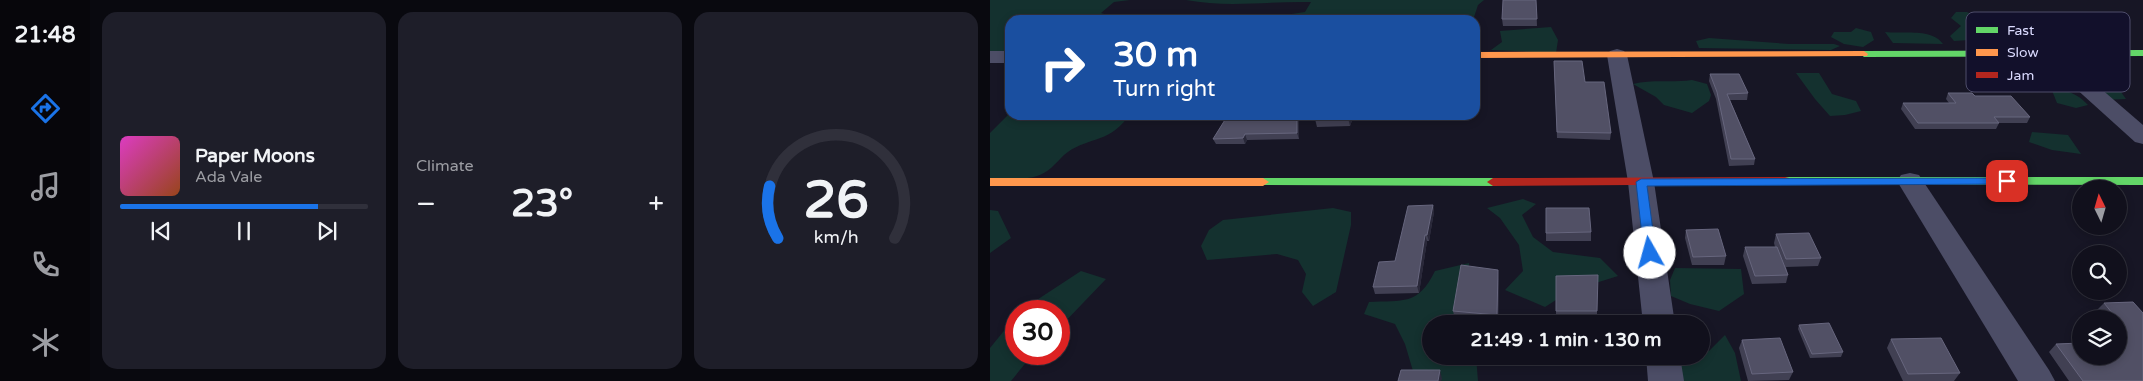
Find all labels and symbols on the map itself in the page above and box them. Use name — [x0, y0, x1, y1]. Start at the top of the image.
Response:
legend — [1966, 12, 2130, 92]
text: Fast — [2007, 22, 2035, 39]
text: Slow — [2007, 44, 2039, 61]
text: Jam — [2007, 67, 2034, 84]
pin — [1986, 160, 2028, 202]
north arrow — [2072, 180, 2128, 235]
position arrow — [1623, 226, 1675, 278]
speed limit sign: 30 — [1005, 300, 1070, 365]

